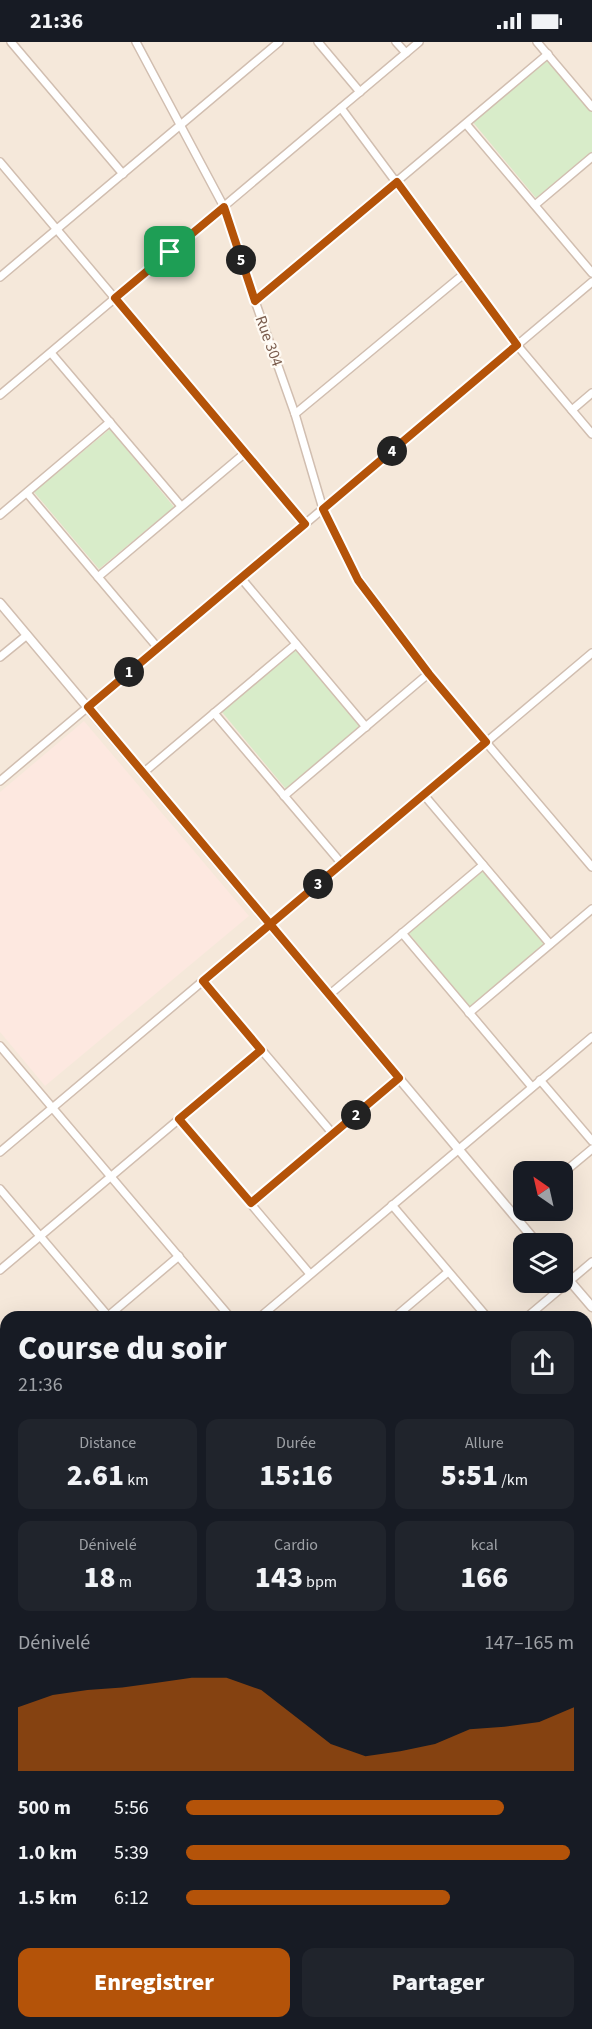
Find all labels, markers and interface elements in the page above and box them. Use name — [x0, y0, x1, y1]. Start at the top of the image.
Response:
text: 21:36 — [30, 5, 83, 37]
pin — [144, 226, 195, 277]
icon: arrive — [153, 235, 186, 268]
pin: 5 — [226, 245, 256, 275]
text: 5 — [237, 249, 245, 271]
street label: Rue 304 — [250, 312, 288, 370]
pin: 4 — [377, 436, 407, 466]
text: 4 — [388, 440, 396, 462]
pin: 1 — [114, 657, 144, 687]
text: 1 — [125, 661, 133, 683]
pin: 3 — [303, 869, 333, 899]
text: 3 — [314, 873, 322, 895]
pin: 2 — [341, 1100, 371, 1130]
text: 2 — [352, 1104, 360, 1126]
north arrow — [513, 1161, 573, 1221]
map controls — [513, 1161, 573, 1293]
button: layers — [513, 1233, 573, 1293]
text: Course du soir — [18, 1325, 227, 1372]
button: share — [511, 1331, 574, 1394]
text: 21:36 — [18, 1371, 63, 1399]
text: Distance — [79, 1432, 136, 1454]
text: Durée — [276, 1432, 316, 1454]
text: Allure — [465, 1432, 504, 1454]
text: 2.61 — [67, 1454, 124, 1497]
text: 15:16 — [259, 1454, 333, 1497]
text: 5:51 — [441, 1454, 498, 1497]
text: km — [124, 1469, 149, 1491]
text: /km — [498, 1469, 528, 1491]
text: Dénivelé — [79, 1534, 137, 1556]
text: Cardio — [274, 1534, 318, 1556]
text: kcal — [471, 1534, 498, 1556]
text: 18 — [83, 1556, 115, 1599]
text: 143 — [255, 1556, 303, 1599]
text: 166 — [460, 1556, 508, 1599]
text: m — [115, 1571, 132, 1593]
text: bpm — [303, 1571, 337, 1593]
text: Dénivelé — [18, 1629, 90, 1657]
text: 147–165 m — [484, 1629, 574, 1657]
text: 500 m — [18, 1794, 71, 1822]
text: 5:56 — [114, 1794, 149, 1822]
text: 1.0 km — [18, 1839, 77, 1867]
text: 5:39 — [114, 1839, 149, 1867]
text: 1.5 km — [18, 1884, 77, 1912]
text: 6:12 — [114, 1884, 149, 1912]
button: Enregistrer — [18, 1948, 290, 2017]
button: Partager — [302, 1948, 574, 2017]

